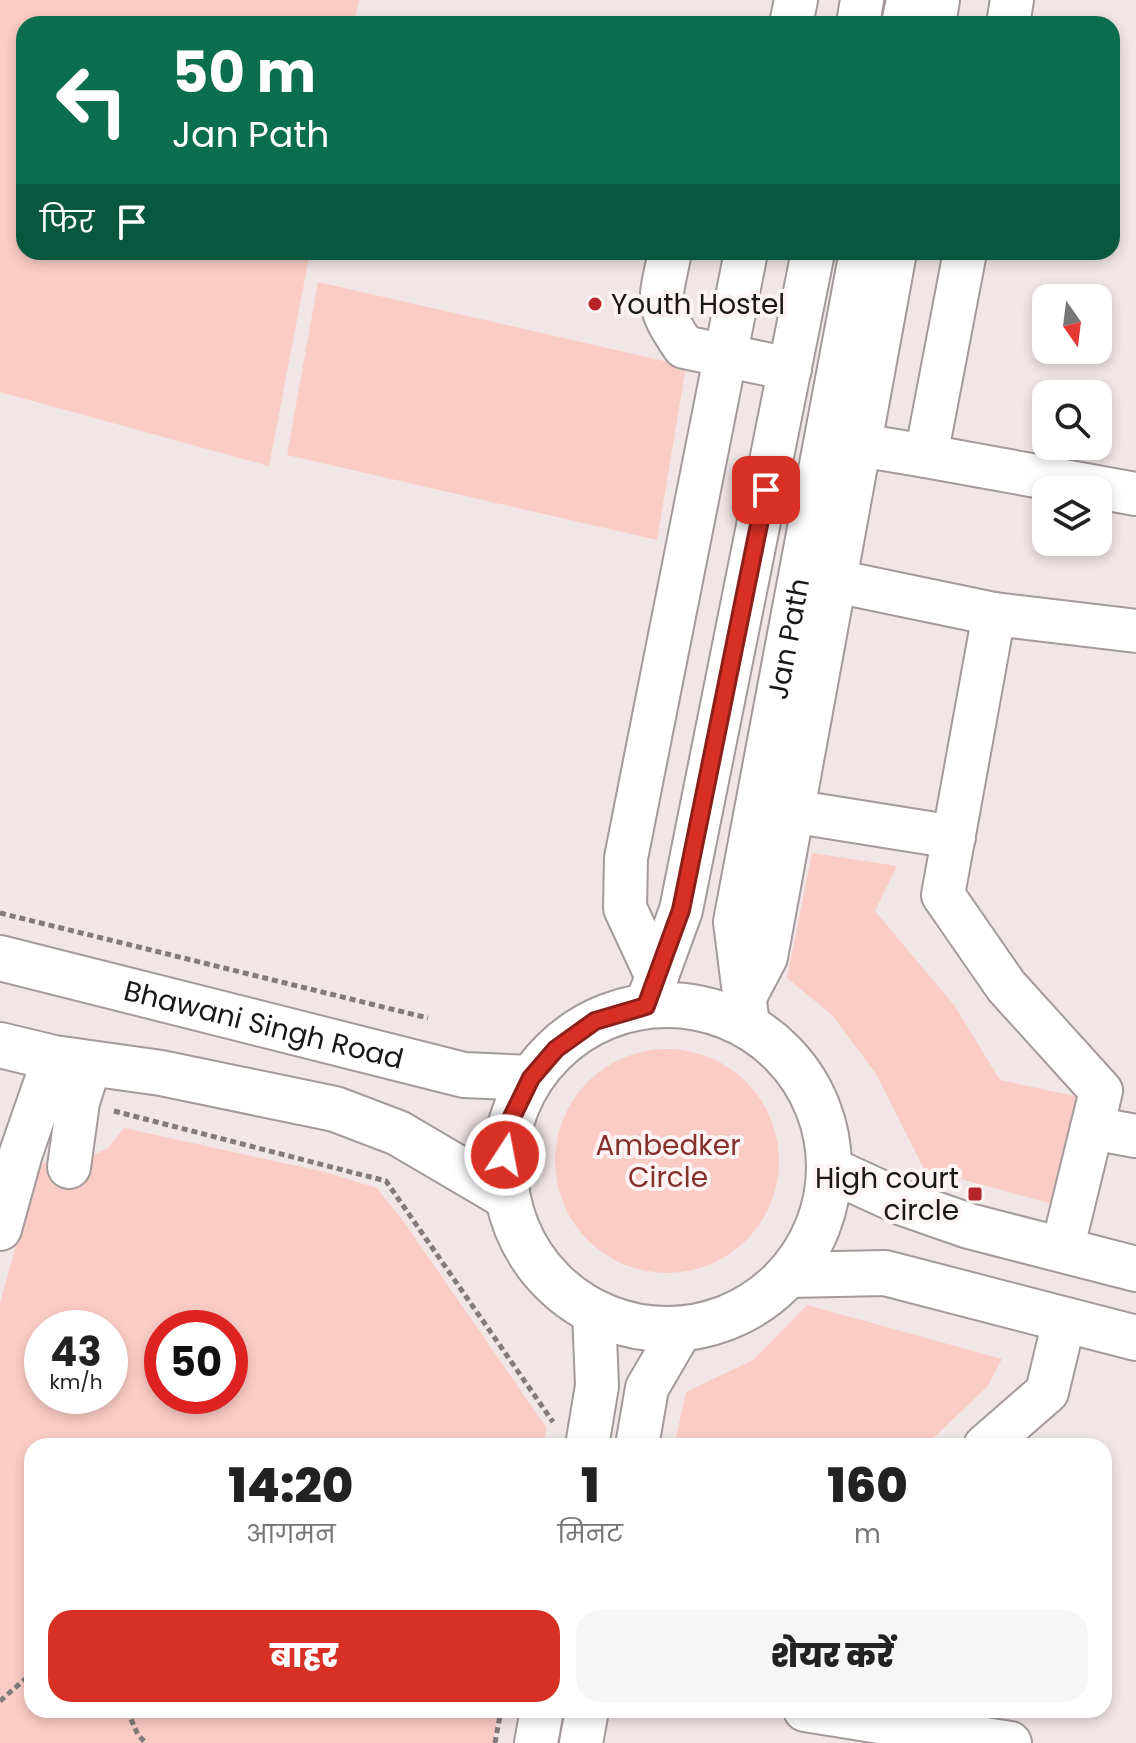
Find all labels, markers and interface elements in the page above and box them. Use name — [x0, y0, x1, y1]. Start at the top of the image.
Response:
text: 50 m — [172, 33, 316, 112]
icon: left — [40, 48, 144, 152]
text: Jan Path — [172, 109, 329, 160]
text: फिर — [40, 200, 94, 243]
icon: arrive — [110, 200, 154, 244]
north arrow — [1032, 284, 1112, 364]
map controls — [1032, 284, 1112, 556]
place label: Youth Hostel — [611, 285, 785, 324]
marker: Youth Hostel — [586, 295, 604, 313]
button: search — [1032, 380, 1112, 460]
pin — [732, 456, 800, 524]
icon: arrive — [744, 468, 788, 512]
button: layers — [1032, 476, 1112, 556]
street label: Jan Path — [758, 575, 819, 703]
street label: Bhawani Singh Road — [120, 971, 407, 1078]
position arrow — [463, 1113, 547, 1197]
park label: Ambedker Circle — [595, 1126, 741, 1197]
place label: High court circle — [815, 1159, 959, 1230]
marker: High court circle — [966, 1185, 984, 1203]
speed limit sign: 50 — [144, 1310, 248, 1414]
text: 43 — [50, 1324, 102, 1380]
text: km/h — [49, 1368, 103, 1396]
text: 14:20 — [228, 1452, 353, 1519]
text: 1 — [581, 1452, 600, 1519]
text: 160 — [827, 1452, 908, 1519]
text: आगमन — [246, 1516, 335, 1552]
text: मिनट — [558, 1516, 623, 1552]
text: m — [854, 1516, 881, 1552]
button: बाहर — [48, 1610, 560, 1702]
button: शेयर करें — [576, 1610, 1088, 1702]

